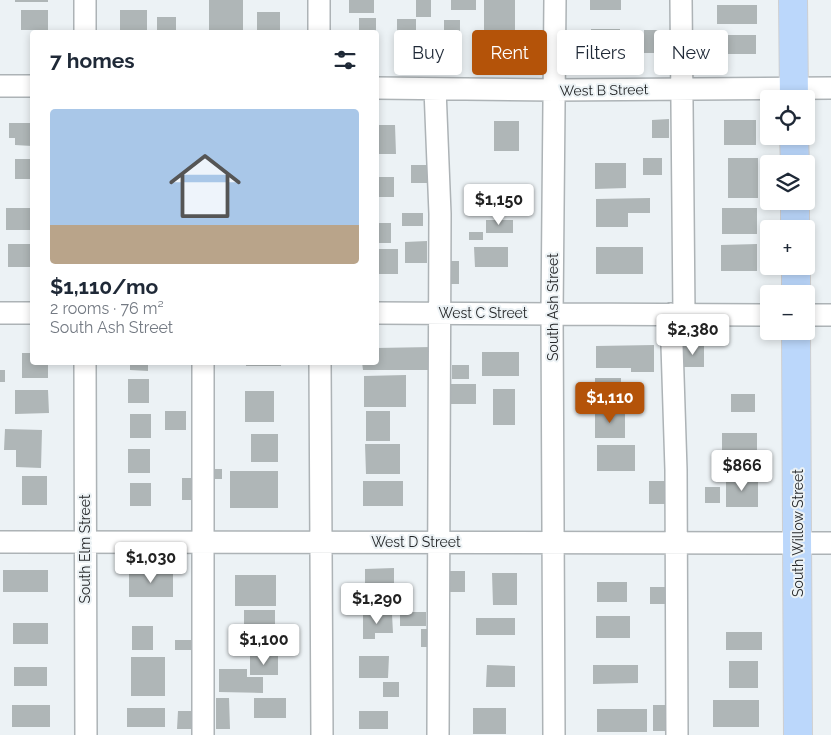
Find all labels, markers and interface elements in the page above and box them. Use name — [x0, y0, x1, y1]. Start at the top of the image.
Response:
chip: Buy — [394, 30, 462, 75]
chip: Rent — [472, 30, 547, 75]
chip: Filters — [557, 30, 644, 75]
chip: New — [654, 30, 728, 75]
icon: filters — [331, 46, 359, 74]
text: 7 homes — [50, 48, 135, 73]
street label: West B Street — [560, 81, 649, 99]
map controls — [760, 90, 815, 340]
button: locate — [760, 90, 815, 145]
icon: home — [160, 141, 250, 231]
button: layers — [760, 155, 815, 210]
pin: $1,150 — [458, 184, 540, 226]
text: $1,150 — [475, 190, 523, 209]
button: + — [760, 220, 815, 275]
street label: South Ash Street — [545, 253, 561, 361]
text: $1,110/mo — [50, 274, 158, 299]
button: − — [760, 285, 815, 340]
text: 2 rooms · 76 m² — [50, 299, 164, 318]
street label: West C Street — [439, 305, 528, 321]
pin: $2,380 — [652, 314, 734, 356]
text: South Ash Street — [50, 318, 173, 337]
text: $2,380 — [667, 320, 719, 339]
pin: $1,110 — [569, 382, 651, 424]
text: $1,110 — [586, 388, 634, 407]
pin: $866 — [712, 450, 772, 492]
text: $866 — [722, 456, 762, 475]
street label: South Willow Street — [790, 469, 806, 597]
street label: South Elm Street — [77, 494, 93, 604]
street label: West D Street — [371, 534, 461, 550]
pin: $1,030 — [110, 542, 192, 584]
text: $1,030 — [126, 548, 176, 567]
pin: $1,290 — [336, 582, 418, 625]
text: $1,290 — [352, 589, 402, 608]
pin: $1,100 — [223, 624, 305, 666]
text: $1,100 — [239, 630, 289, 649]

